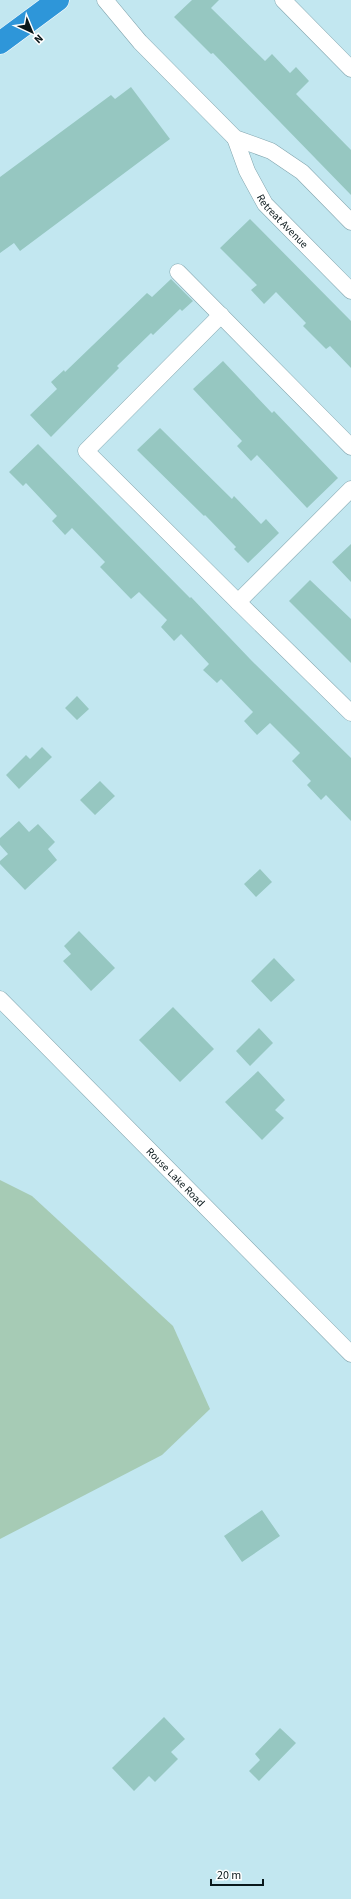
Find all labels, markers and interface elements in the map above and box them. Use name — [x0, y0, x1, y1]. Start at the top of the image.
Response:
north arrow — [12, 12, 52, 52]
text: N — [31, 31, 46, 47]
street label: Retreat Avenue — [253, 191, 312, 252]
street label: Rouse Lake Road — [143, 1144, 208, 1210]
scale bar — [211, 1861, 263, 1887]
text: 20 m — [217, 1867, 241, 1884]

